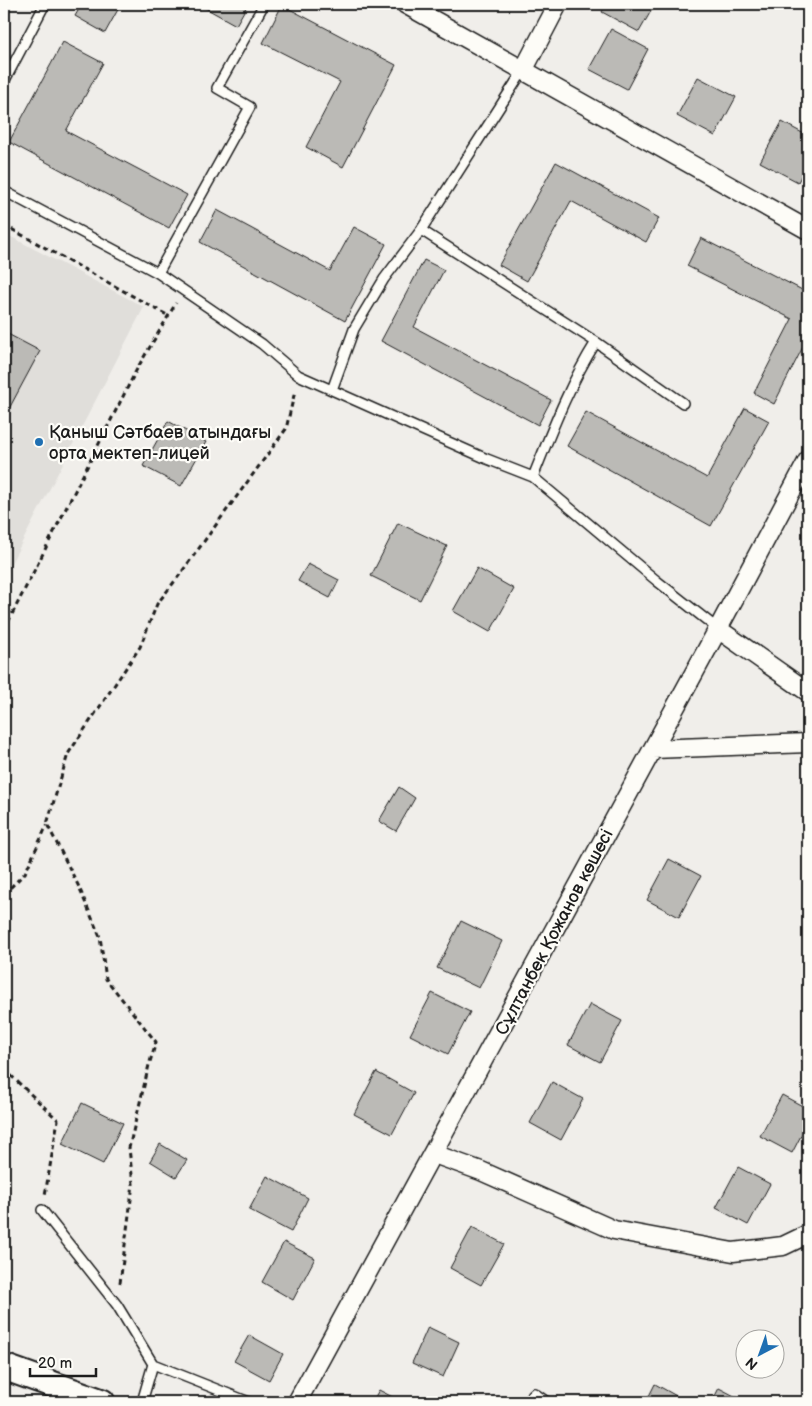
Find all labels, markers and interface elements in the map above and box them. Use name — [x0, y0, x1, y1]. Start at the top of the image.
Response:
place label: Қаныш Сәтбаев атындағы орта мектеп-лицей — [49, 422, 271, 464]
marker: Қаныш Сәтбаев атындағы орта мектеп-лицей — [33, 436, 45, 448]
street label: Сұлтанбек Қожанов көшесі — [491, 826, 618, 1039]
north arrow — [734, 1328, 784, 1378]
scale bar — [30, 1346, 96, 1378]
text: 20 m — [38, 1354, 72, 1373]
text: N — [742, 1354, 761, 1373]

